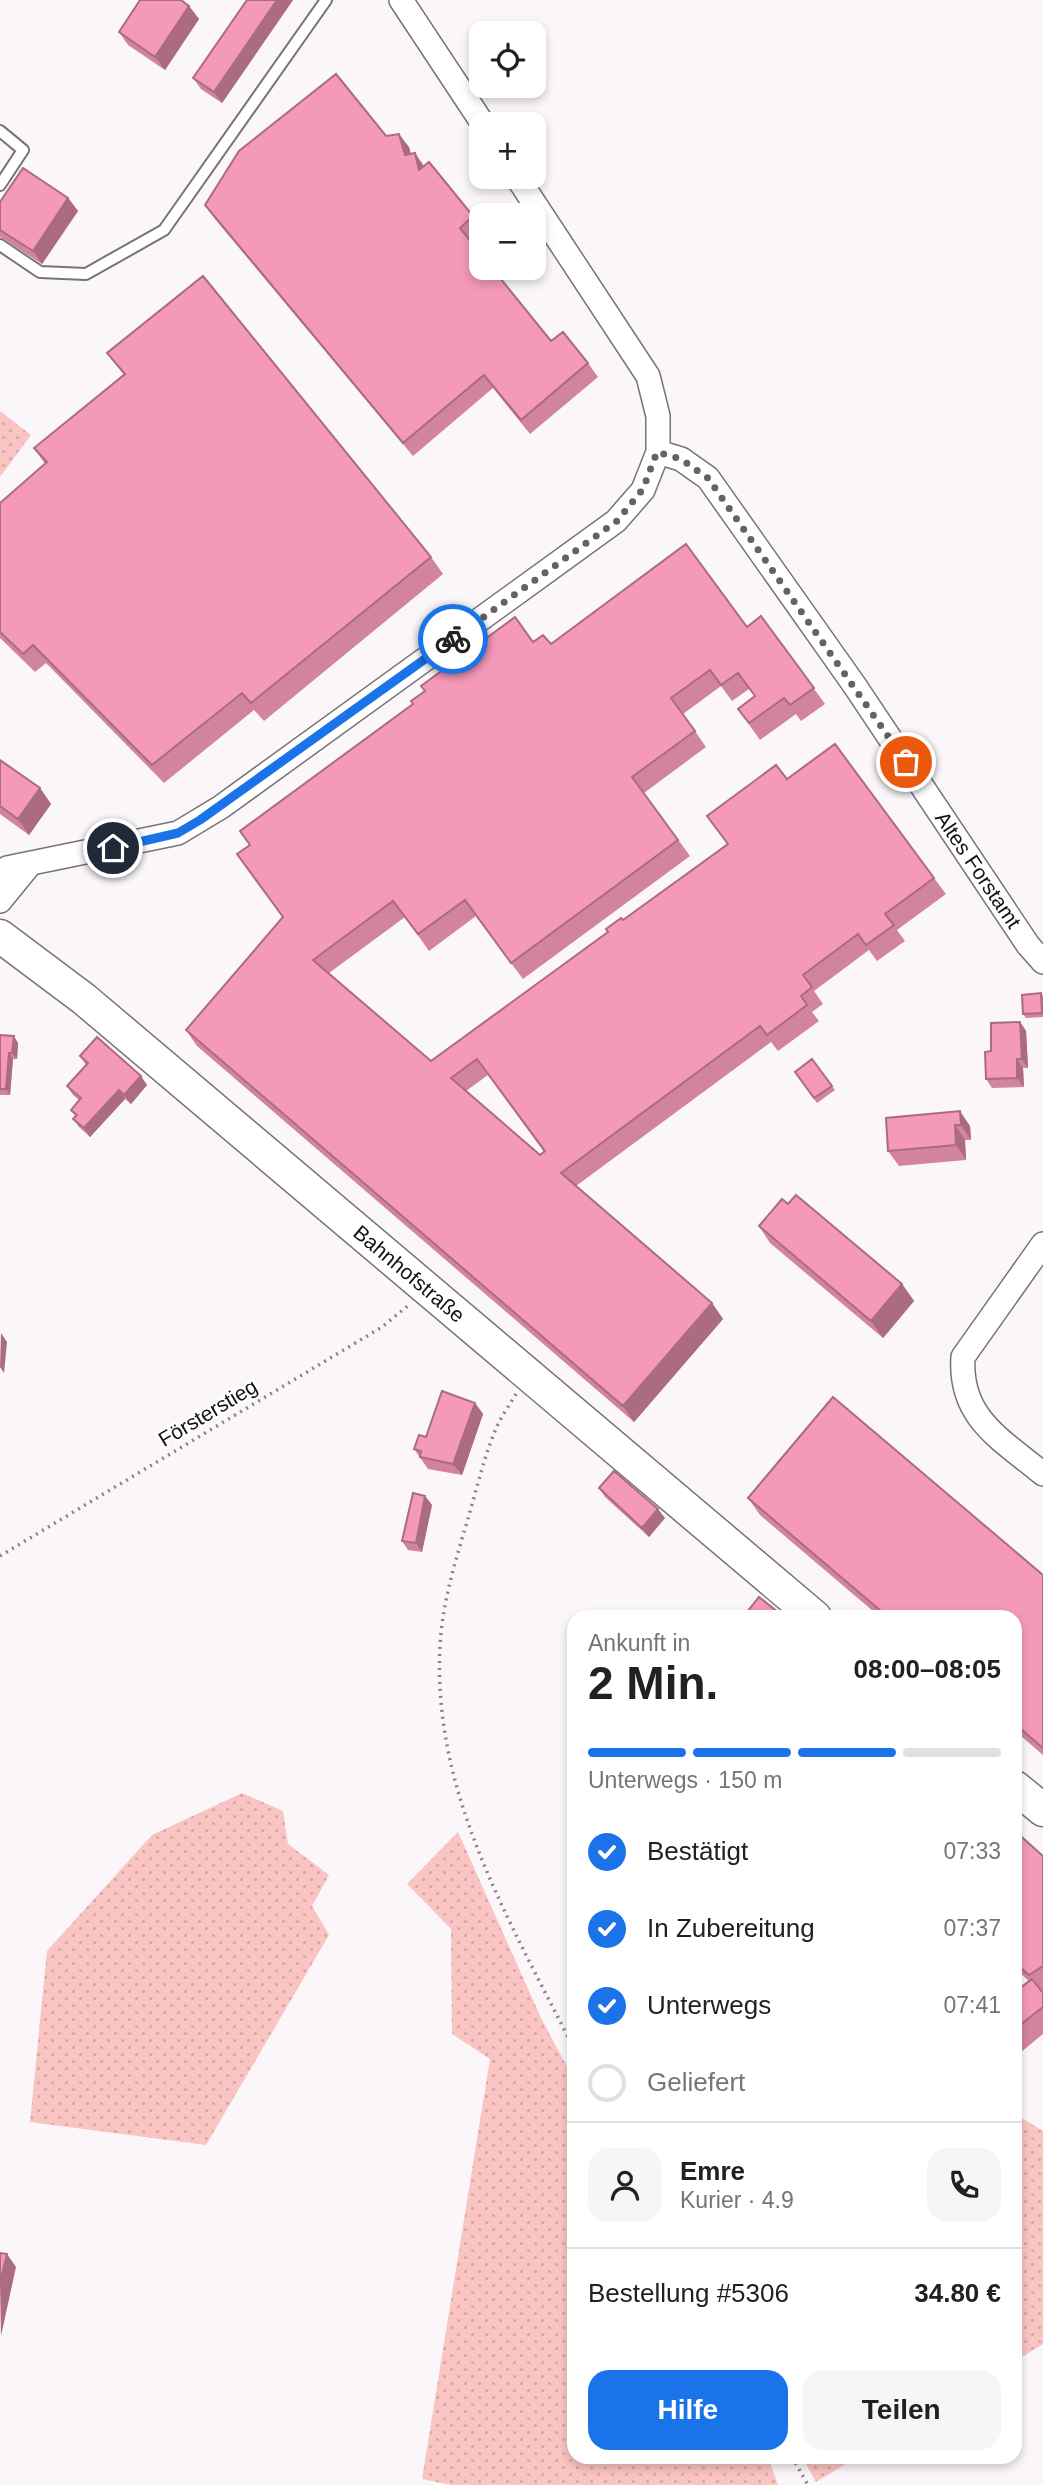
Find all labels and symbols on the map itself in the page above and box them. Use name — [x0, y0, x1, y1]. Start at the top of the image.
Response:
courier — [418, 604, 488, 674]
pin — [876, 732, 936, 792]
street label: Altes Forstamt — [931, 807, 1026, 932]
pin — [83, 818, 143, 878]
street label: Bahnhofstraße — [349, 1221, 469, 1327]
street label: Försterstieg — [154, 1374, 261, 1451]

